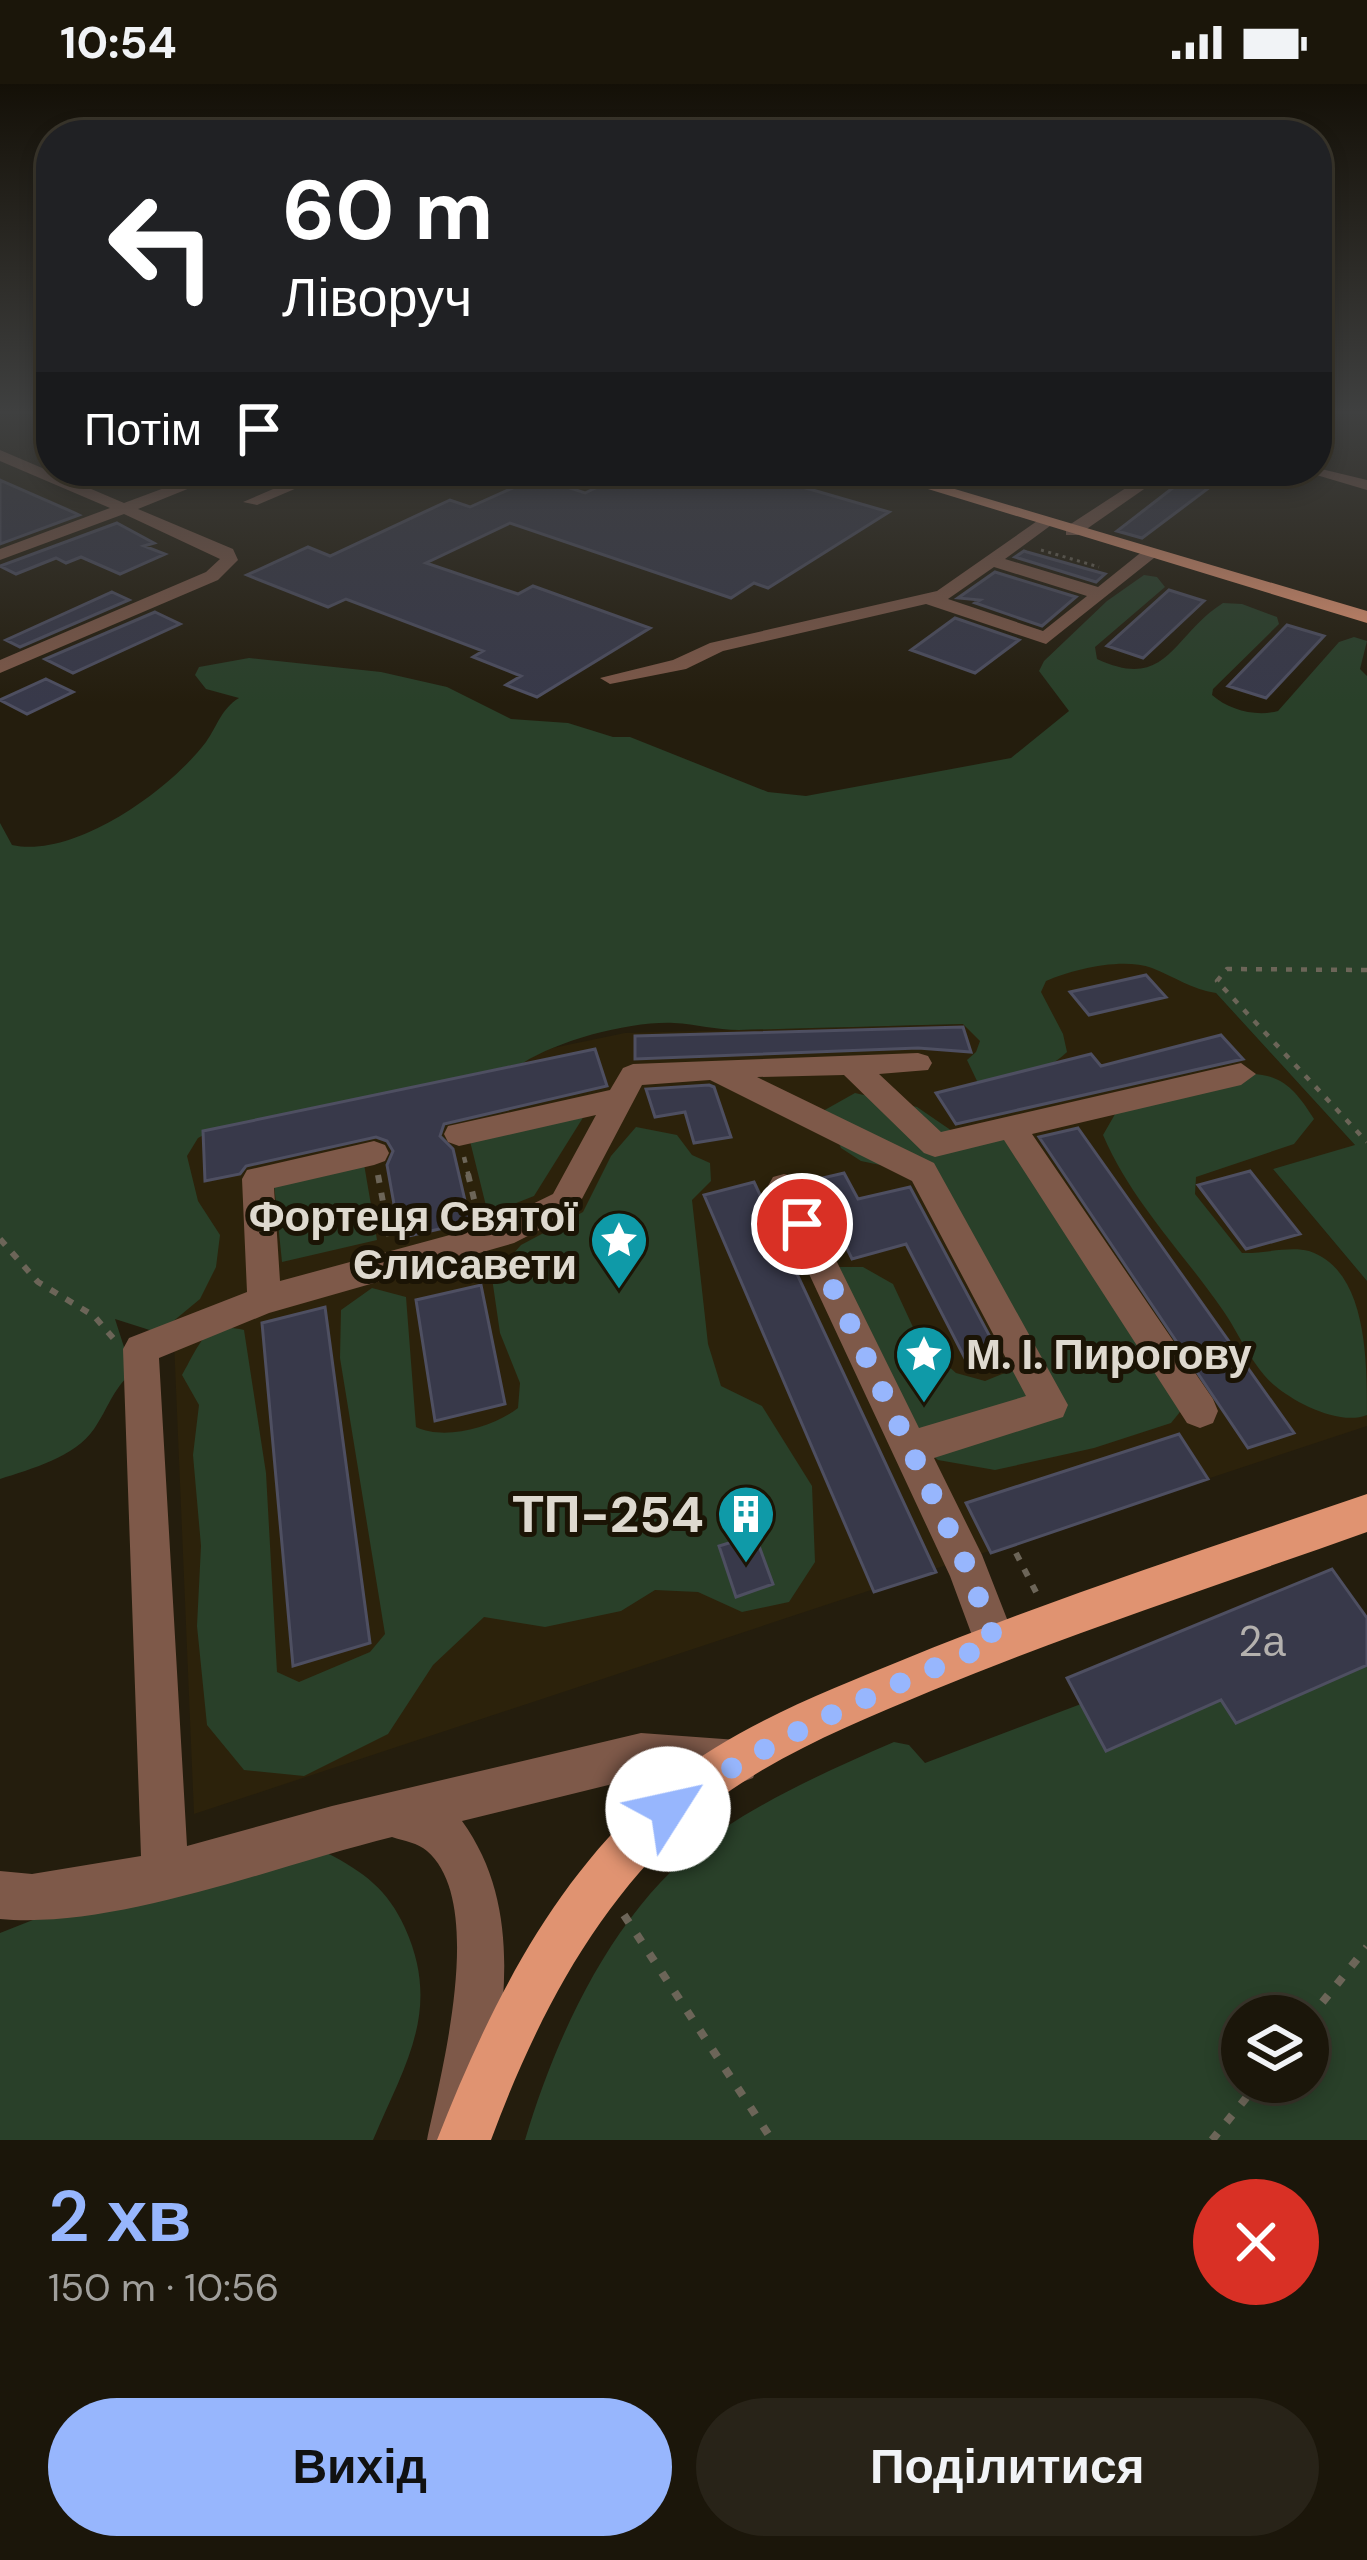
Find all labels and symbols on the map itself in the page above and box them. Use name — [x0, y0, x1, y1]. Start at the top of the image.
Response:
pin — [751, 1173, 853, 1275]
place label: Фортеця Святої Єлисавети — [249, 1189, 578, 1292]
place icon: Фортеця Святої Єлисавети — [588, 1209, 650, 1291]
place icon: М. І. Пирогову — [893, 1323, 955, 1405]
place label: М. І. Пирогову — [966, 1327, 1252, 1382]
place label: ТП-254 — [513, 1481, 704, 1548]
building icon: ТП-254 — [715, 1483, 777, 1565]
house number: 2а — [1238, 1614, 1286, 1669]
position arrow — [605, 1746, 731, 1872]

